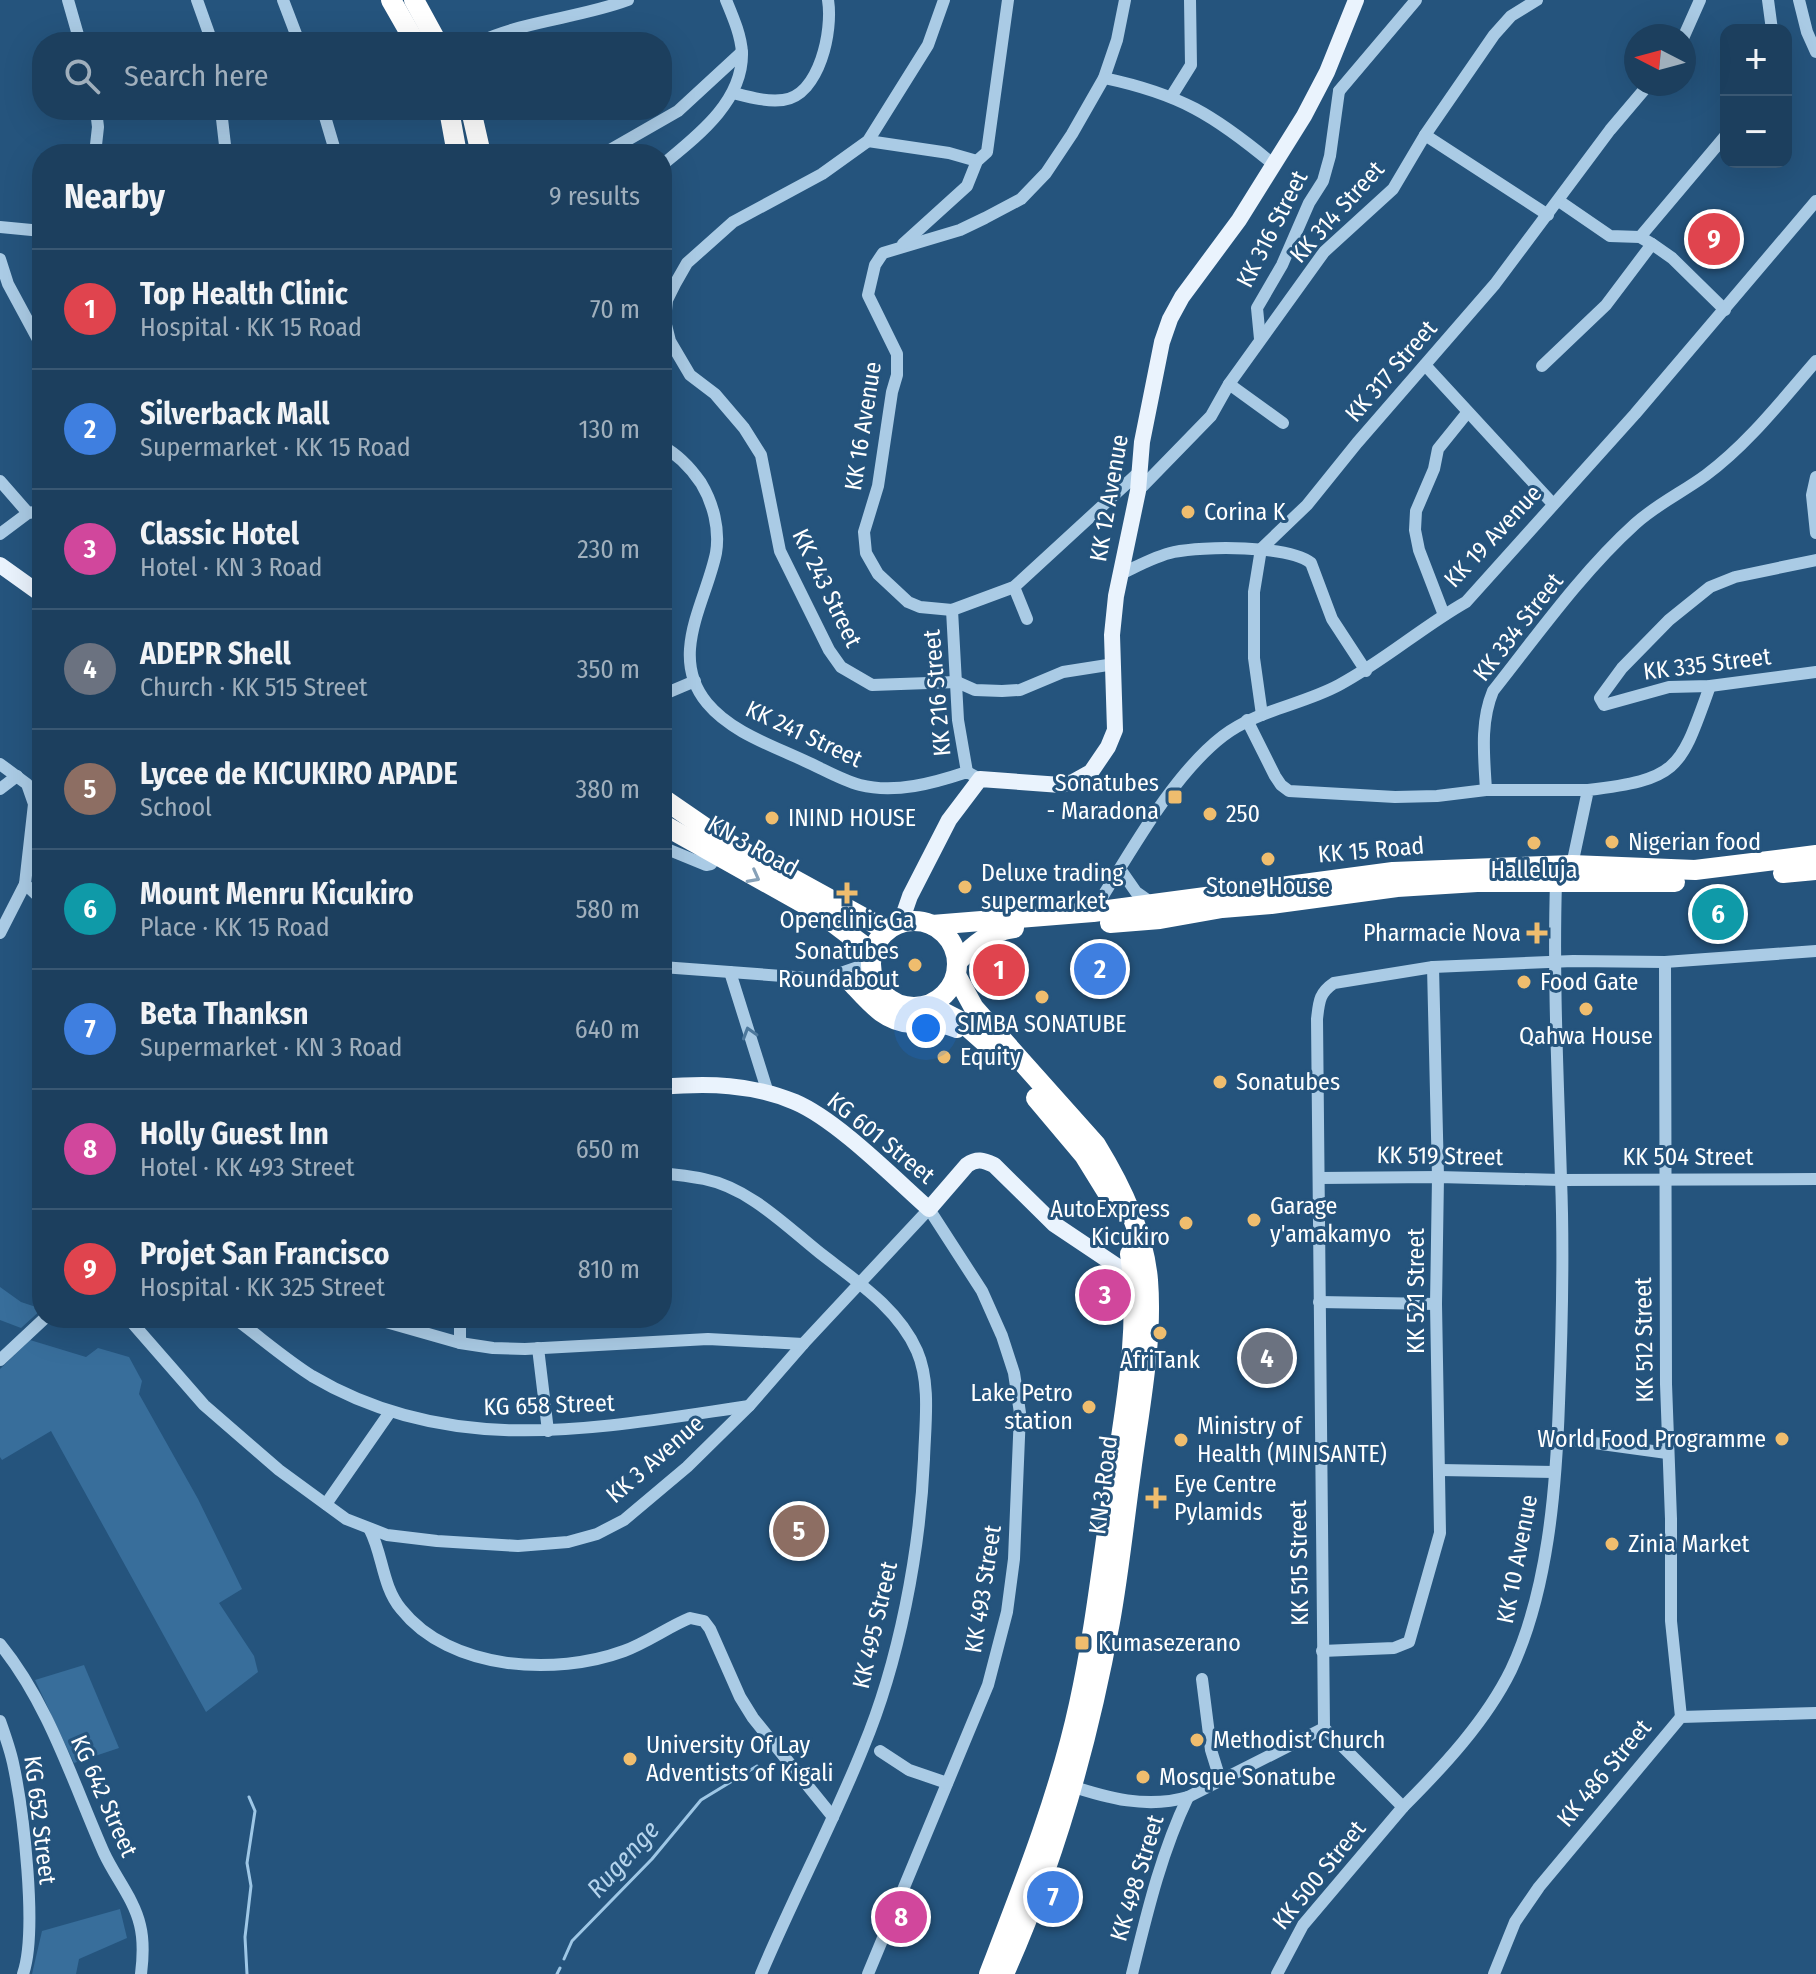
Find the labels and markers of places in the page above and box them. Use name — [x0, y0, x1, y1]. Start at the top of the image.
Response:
pin: 9 — [1688, 209, 1740, 269]
place label: Corina K — [1204, 498, 1286, 526]
marker: Corina K — [1179, 503, 1197, 521]
place label: Sonatubes - Maradona — [1046, 769, 1159, 825]
marker: Sonatubes - Maradona — [1166, 788, 1184, 806]
place label: 250 — [1226, 800, 1260, 828]
place label: ININD HOUSE — [788, 804, 916, 832]
marker: 250 — [1201, 805, 1219, 823]
marker: ININD HOUSE — [763, 809, 781, 827]
place label: Nigerian food — [1628, 828, 1761, 856]
marker: Nigerian food — [1603, 833, 1621, 851]
marker: Halleluja — [1525, 834, 1543, 852]
marker: Stone House — [1259, 850, 1277, 868]
place label: Halleluja — [1490, 856, 1578, 884]
place label: Deluxe trading supermarket — [981, 859, 1124, 915]
place label: Stone House — [1206, 872, 1330, 900]
marker: Deluxe trading supermarket — [956, 878, 974, 896]
marker: Openclinic Ga — [838, 884, 856, 902]
pin: 6 — [1692, 884, 1744, 944]
place label: Openclinic Ga — [779, 906, 915, 934]
place label: Pharmacie Nova — [1363, 919, 1521, 947]
marker: Pharmacie Nova — [1528, 924, 1546, 942]
place label: Sonatubes Roundabout — [778, 937, 899, 993]
pin: 2 — [1074, 939, 1126, 999]
pin: 1 — [973, 940, 1025, 1000]
marker: Sonatubes Roundabout — [906, 956, 924, 974]
place label: Food Gate — [1540, 968, 1638, 996]
marker: Food Gate — [1515, 973, 1533, 991]
marker: SIMBA SONATUBE — [1033, 988, 1051, 1006]
marker: Qahwa House — [1577, 1000, 1595, 1018]
place label: SIMBA SONATUBE — [957, 1010, 1127, 1038]
place label: Qahwa House — [1519, 1022, 1653, 1050]
place label: Equity — [960, 1043, 1021, 1071]
marker: Equity — [935, 1048, 953, 1066]
place label: Sonatubes — [1236, 1068, 1340, 1096]
marker: Sonatubes — [1211, 1073, 1229, 1091]
place label: Garage y'amakamyo — [1270, 1192, 1391, 1248]
place label: AutoExpress Kicukiro — [1050, 1195, 1170, 1251]
marker: Garage y'amakamyo — [1245, 1211, 1263, 1229]
marker: AutoExpress Kicukiro — [1177, 1214, 1195, 1232]
pin: 3 — [1079, 1265, 1131, 1325]
marker: AfriTank — [1151, 1324, 1169, 1342]
pin: 4 — [1241, 1328, 1293, 1388]
place label: AfriTank — [1120, 1346, 1201, 1374]
place label: Lake Petro station — [970, 1379, 1073, 1435]
marker: Lake Petro station — [1080, 1398, 1098, 1416]
place label: Ministry of Health (MINISANTE) — [1197, 1412, 1387, 1468]
place label: World Food Programme — [1537, 1425, 1766, 1453]
marker: World Food Programme — [1773, 1430, 1791, 1448]
marker: Ministry of Health (MINISANTE) — [1172, 1431, 1190, 1449]
place label: Eye Centre Pylamids — [1174, 1470, 1277, 1526]
marker: Eye Centre Pylamids — [1145, 1487, 1167, 1509]
pin: 5 — [773, 1501, 825, 1561]
place label: Zinia Market — [1628, 1530, 1749, 1558]
marker: Zinia Market — [1603, 1535, 1621, 1553]
place label: Kumasezerano — [1098, 1629, 1241, 1657]
marker: Kumasezerano — [1073, 1634, 1091, 1652]
place label: Methodist Church — [1213, 1726, 1385, 1754]
place label: University Of Lay Adventists of Kigali — [646, 1731, 834, 1787]
marker: Methodist Church — [1188, 1731, 1206, 1749]
marker: University Of Lay Adventists of Kigali — [621, 1750, 639, 1768]
place label: Mosque Sonatube — [1159, 1763, 1336, 1791]
marker: Mosque Sonatube — [1134, 1768, 1152, 1786]
pin: 7 — [1027, 1867, 1079, 1927]
pin: 8 — [875, 1887, 927, 1947]

